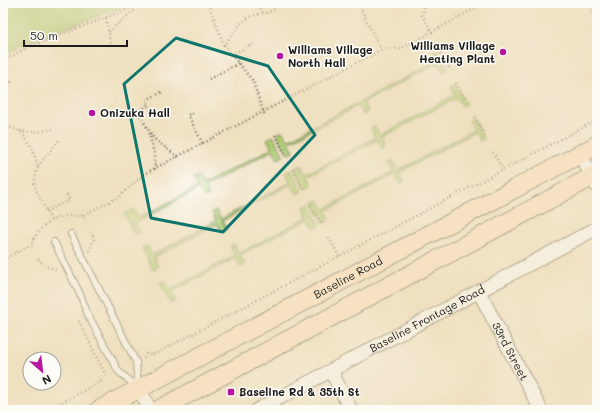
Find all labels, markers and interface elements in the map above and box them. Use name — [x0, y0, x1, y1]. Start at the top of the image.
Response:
scale bar — [24, 22, 127, 48]
text: 50 m — [30, 27, 58, 43]
place label: Williams Village Heating Plant — [410, 38, 495, 66]
place label: Williams Village North Hall — [288, 42, 373, 70]
marker: Williams Village Heating Plant — [498, 47, 508, 57]
marker: Williams Village North Hall — [275, 51, 285, 61]
place label: Onizuka Hall — [100, 105, 170, 120]
marker: Onizuka Hall — [87, 108, 97, 118]
street label: Baseline Road — [311, 253, 385, 302]
street label: Baseline Frontage Road — [367, 281, 487, 355]
street label: 33rd Street — [489, 319, 532, 383]
north arrow — [22, 351, 62, 391]
text: N — [40, 372, 54, 389]
place label: Baseline Rd & 35th St — [239, 384, 360, 399]
marker: Baseline Rd & 35th St — [226, 387, 236, 397]

